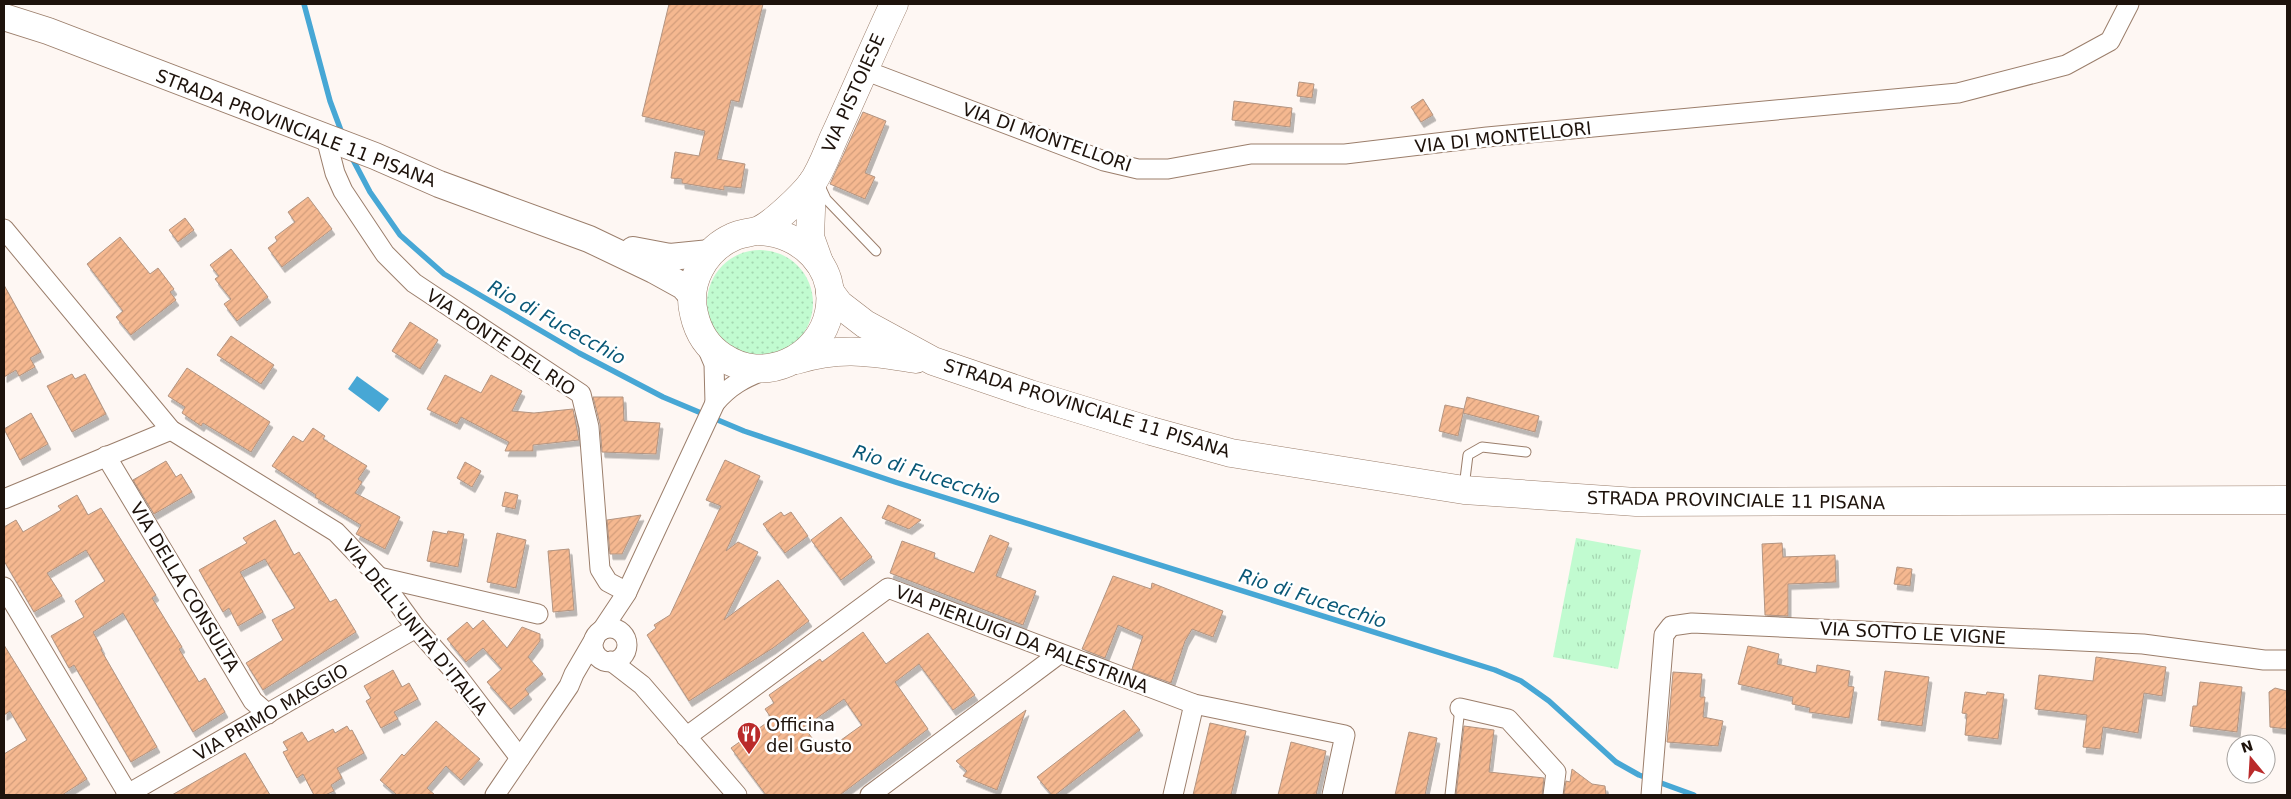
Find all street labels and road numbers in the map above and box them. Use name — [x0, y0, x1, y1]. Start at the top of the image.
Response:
street label: VIA PISTOIESE — [817, 30, 889, 156]
street label: STRADA PROVINCIALE 11 PISANA — [153, 65, 440, 192]
street label: VIA DI MONTELLORI — [960, 98, 1134, 176]
street label: VIA DI MONTELLORI — [1414, 117, 1592, 157]
street label: VIA PONTE DEL RIO — [423, 284, 579, 400]
street label: STRADA PROVINCIALE 11 PISANA — [941, 354, 1233, 462]
street label: STRADA PROVINCIALE 11 PISANA — [1587, 487, 1886, 513]
street label: VIA DELLA CONSULTA — [126, 499, 244, 676]
street label: VIA DELL'UNITÀ D'ITALIA — [338, 535, 493, 719]
street label: VIA PIERLUIGI DA PALESTRINA — [893, 581, 1152, 697]
street label: VIA SOTTO LE VIGNE — [1819, 618, 2007, 648]
street label: VIA PRIMO MAGGIO — [190, 659, 352, 765]

